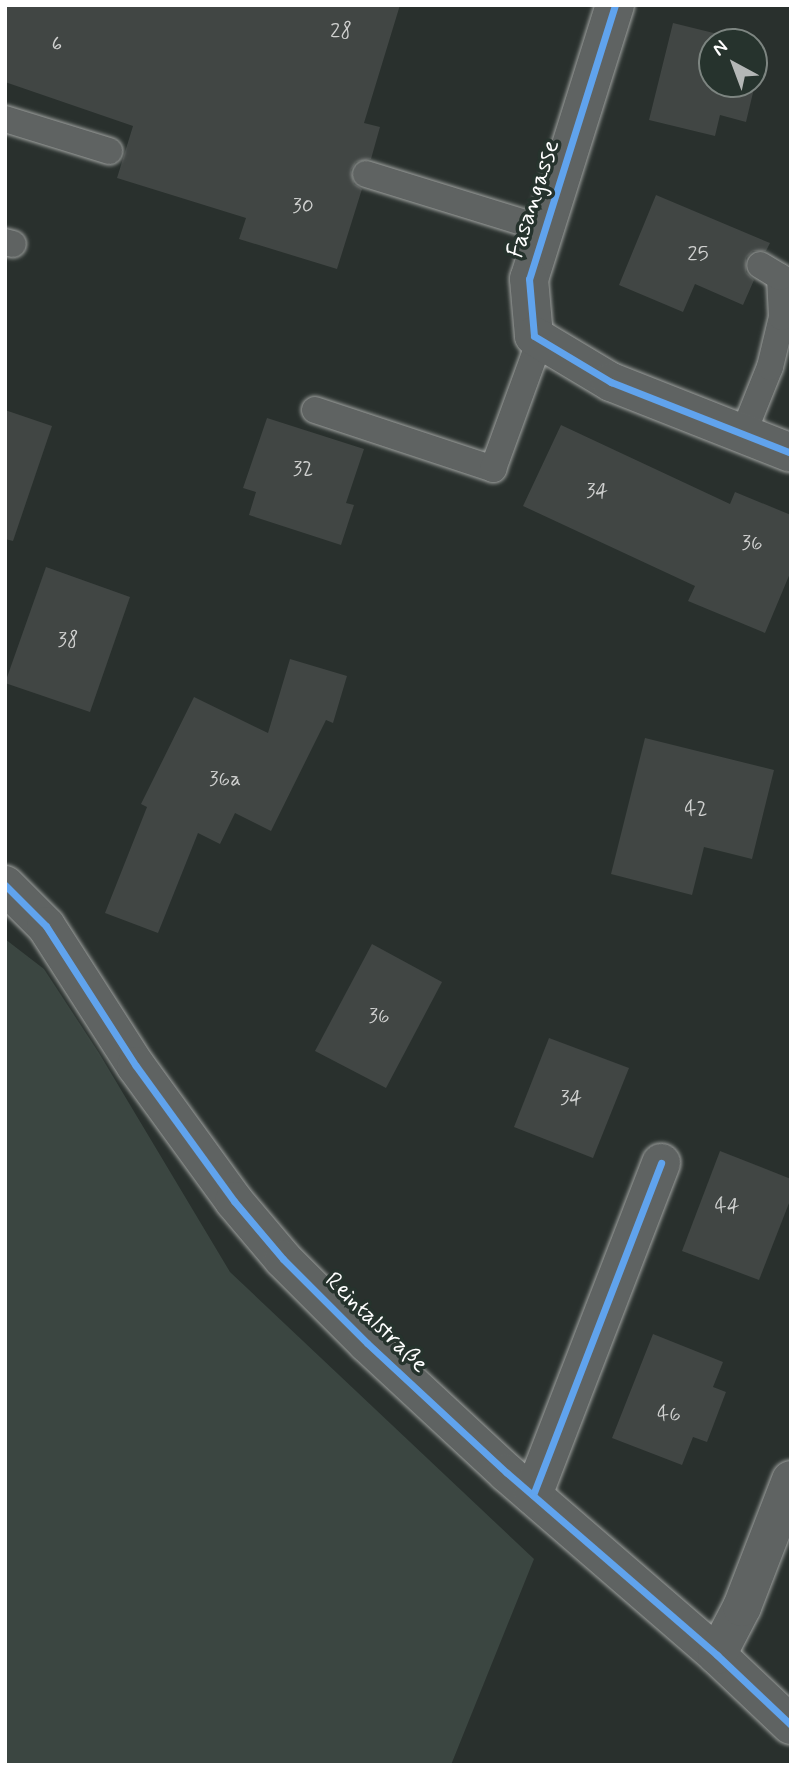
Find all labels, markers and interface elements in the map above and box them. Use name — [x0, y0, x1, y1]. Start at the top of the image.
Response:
house number: 28 — [330, 18, 352, 44]
north arrow — [698, 28, 768, 98]
house number: 6 — [52, 31, 62, 57]
text: N — [707, 35, 733, 62]
street label: Fasangasse — [501, 137, 567, 261]
house number: 30 — [292, 193, 314, 219]
house number: 25 — [687, 241, 709, 267]
house number: 32 — [293, 456, 313, 482]
house number: 34 — [586, 478, 608, 504]
house number: 36 — [741, 530, 763, 556]
house number: 38 — [58, 627, 78, 653]
house number: 36a — [209, 766, 241, 792]
house number: 42 — [684, 796, 708, 822]
house number: 36 — [368, 1003, 390, 1029]
house number: 34 — [560, 1085, 582, 1111]
house number: 44 — [715, 1193, 739, 1219]
street label: Reintalstraße — [318, 1267, 434, 1379]
house number: 46 — [657, 1401, 681, 1427]

